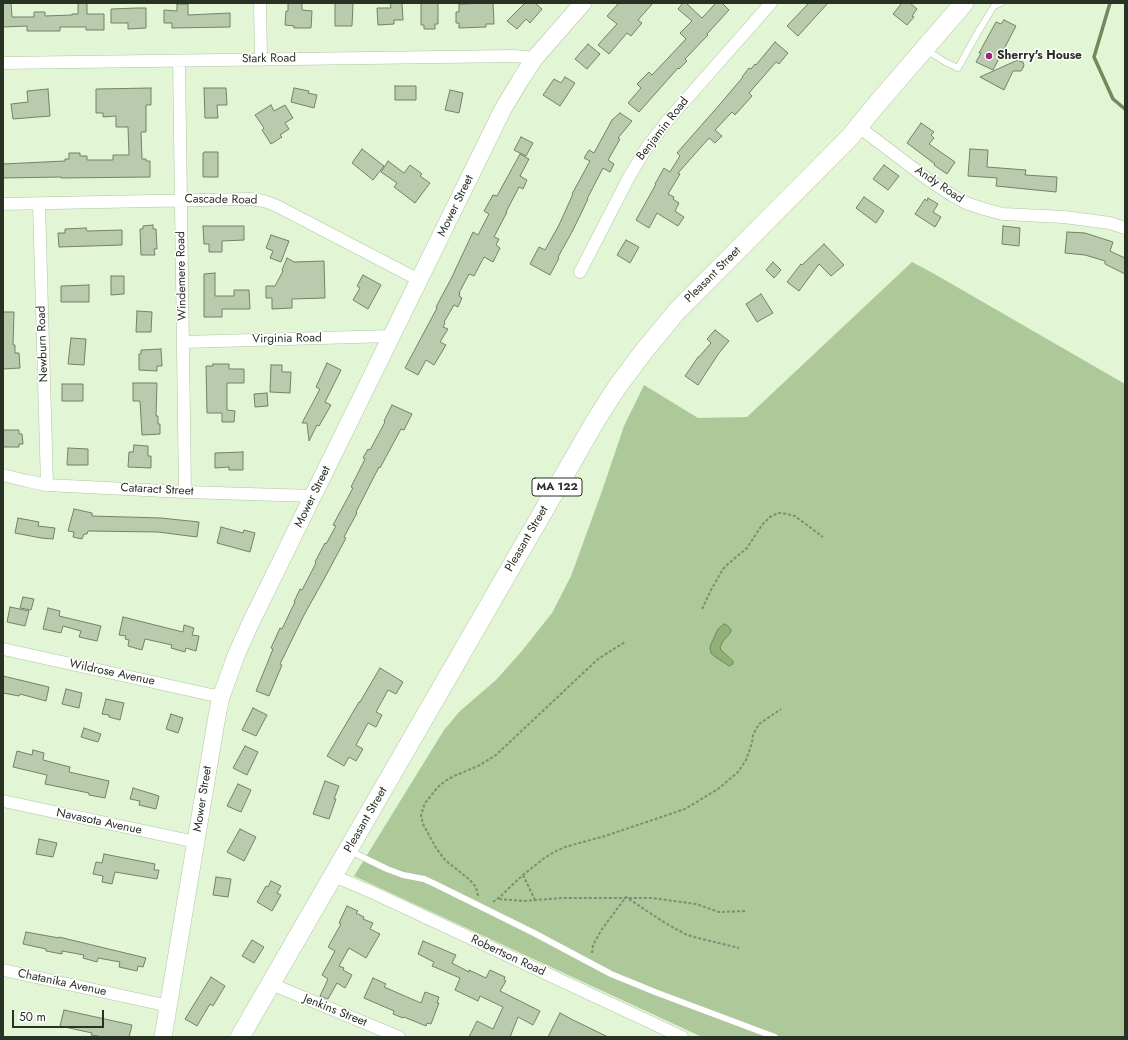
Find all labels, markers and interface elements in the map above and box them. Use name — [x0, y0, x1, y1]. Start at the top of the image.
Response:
place label: Sherry's House — [997, 49, 1082, 63]
street label: Stark Road — [242, 51, 296, 67]
marker: Sherry's House — [984, 51, 994, 61]
street label: Benjamin Road — [634, 95, 692, 163]
street label: Andy Road — [912, 163, 966, 207]
street label: Mower Street — [435, 173, 477, 239]
street label: Cascade Road — [184, 192, 258, 208]
street label: Windemere Road — [174, 231, 190, 321]
street label: Pleasant Street — [682, 244, 744, 306]
street label: Newburn Road — [34, 306, 52, 382]
street label: Virginia Road — [252, 331, 322, 347]
street label: Mower Street — [292, 464, 334, 530]
road number: MA 122 — [532, 478, 582, 496]
street label: Cataract Street — [120, 481, 194, 499]
street label: Pleasant Street — [502, 504, 552, 574]
street label: Wildrose Avenue — [68, 657, 156, 689]
street label: Mower Street — [191, 765, 215, 833]
street label: Pleasant Street — [341, 785, 391, 855]
street label: Navasota Avenue — [55, 806, 143, 838]
street label: Robertson Road — [468, 932, 548, 980]
street label: Chatanika Avenue — [16, 967, 108, 999]
street label: Jenkins Street — [301, 992, 369, 1030]
scale bar — [14, 1002, 106, 1028]
text: 50 m — [19, 1008, 46, 1026]

